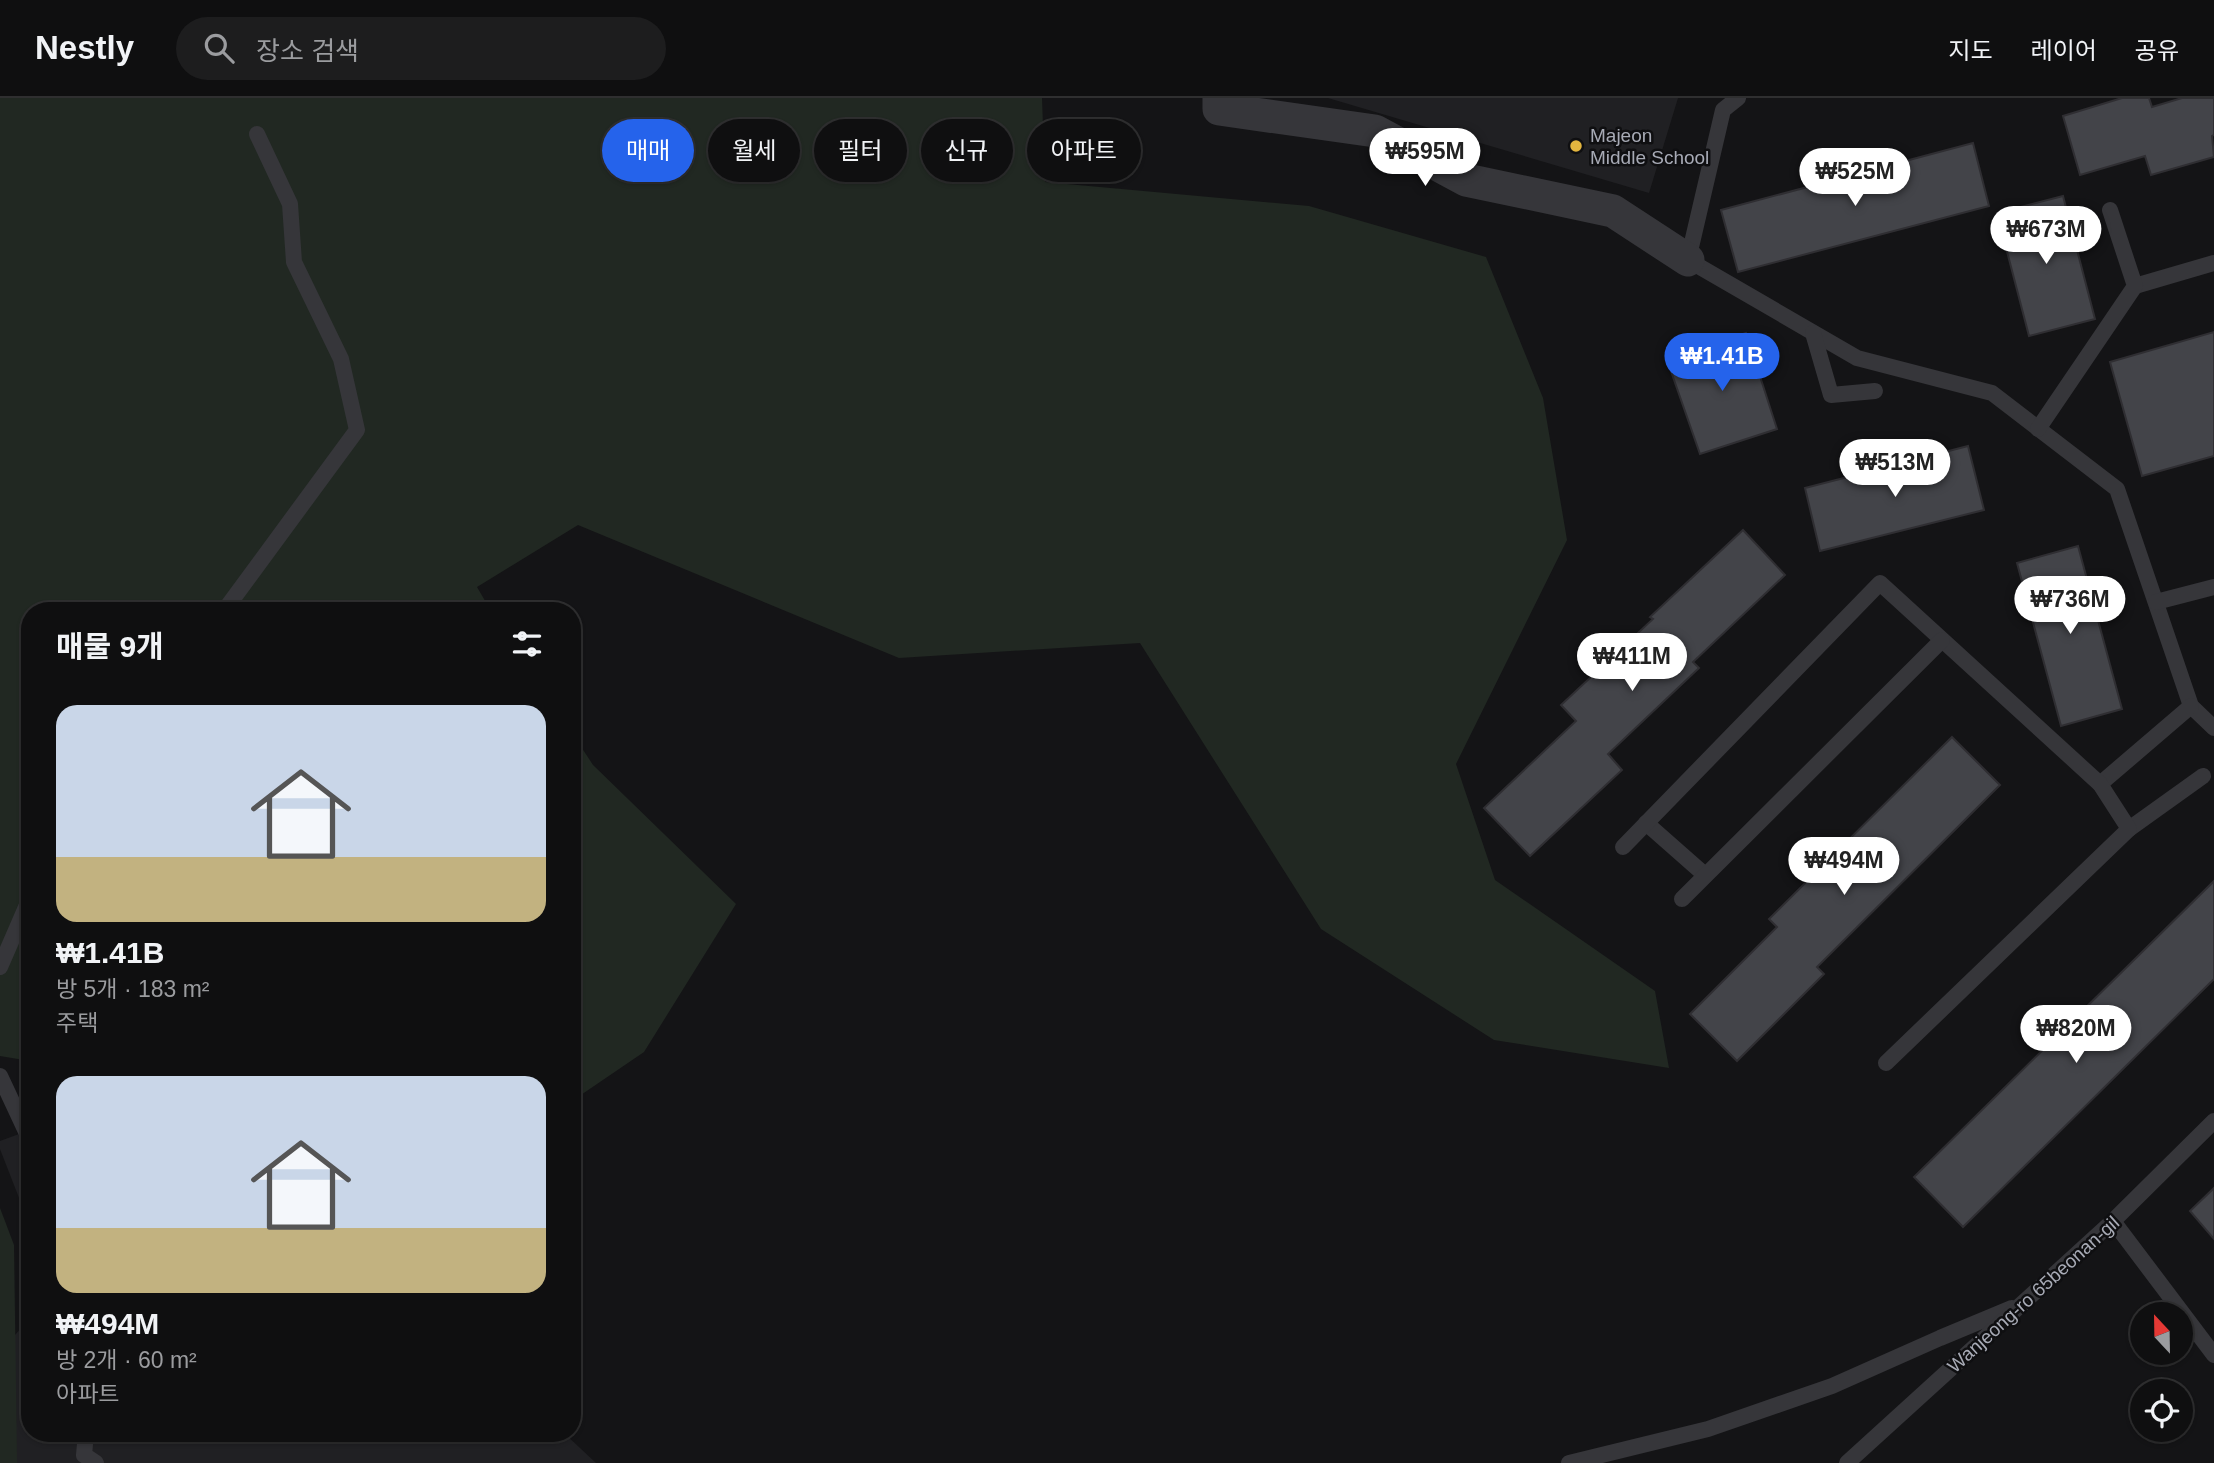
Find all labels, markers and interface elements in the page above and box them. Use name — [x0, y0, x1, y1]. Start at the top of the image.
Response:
search box — [176, 17, 666, 80]
text: Nestly — [35, 29, 134, 66]
icon: search — [200, 29, 238, 67]
text: 장소 검색 — [256, 36, 359, 66]
text: 지도 — [1948, 37, 1993, 64]
text: 레이어 — [2031, 37, 2097, 64]
text: 공유 — [2135, 37, 2179, 64]
chip: 매매 — [602, 119, 694, 182]
chip: 월세 — [708, 119, 800, 182]
chip: 필터 — [814, 119, 907, 182]
chip: 신규 — [921, 119, 1013, 182]
chip: 아파트 — [1027, 119, 1141, 182]
place label: Majeon Middle School — [1590, 125, 1709, 168]
pin: ₩595M — [1376, 129, 1474, 188]
text: ₩595M — [1385, 138, 1465, 164]
marker: Majeon Middle School — [1568, 138, 1584, 154]
pin: ₩525M — [1806, 148, 1904, 208]
text: ₩525M — [1815, 158, 1895, 184]
pin: ₩673M — [1997, 206, 2095, 266]
text: ₩673M — [2006, 216, 2086, 242]
pin: ₩1.41B — [1665, 334, 1779, 393]
text: ₩1.41B — [1680, 343, 1764, 369]
pin: ₩513M — [1846, 440, 1944, 499]
text: ₩513M — [1855, 449, 1935, 475]
pin: ₩736M — [2021, 576, 2119, 636]
text: ₩736M — [2030, 586, 2110, 612]
icon: filters — [508, 625, 546, 663]
text: 매물 9개 — [56, 630, 164, 663]
pin: ₩411M — [1583, 634, 1681, 693]
text: ₩411M — [1593, 643, 1671, 669]
icon: home — [238, 751, 364, 877]
pin: ₩494M — [1795, 838, 1893, 897]
text: ₩494M — [1804, 847, 1884, 873]
text: ₩1.41B — [56, 936, 164, 969]
text: 방 5개 · 183 m² — [56, 976, 210, 1002]
pin: ₩820M — [2027, 1006, 2125, 1065]
text: 주택 — [56, 1010, 98, 1036]
text: ₩820M — [2036, 1015, 2116, 1041]
icon: home — [238, 1122, 364, 1248]
street label: Wanjeong-ro 65beonan-gil — [1943, 1212, 2123, 1377]
north arrow — [2130, 1302, 2193, 1365]
map controls — [2130, 1302, 2193, 1442]
text: ₩494M — [56, 1307, 159, 1340]
text: 방 2개 · 60 m² — [56, 1347, 197, 1373]
button: locate — [2130, 1379, 2193, 1442]
text: 아파트 — [56, 1381, 119, 1407]

